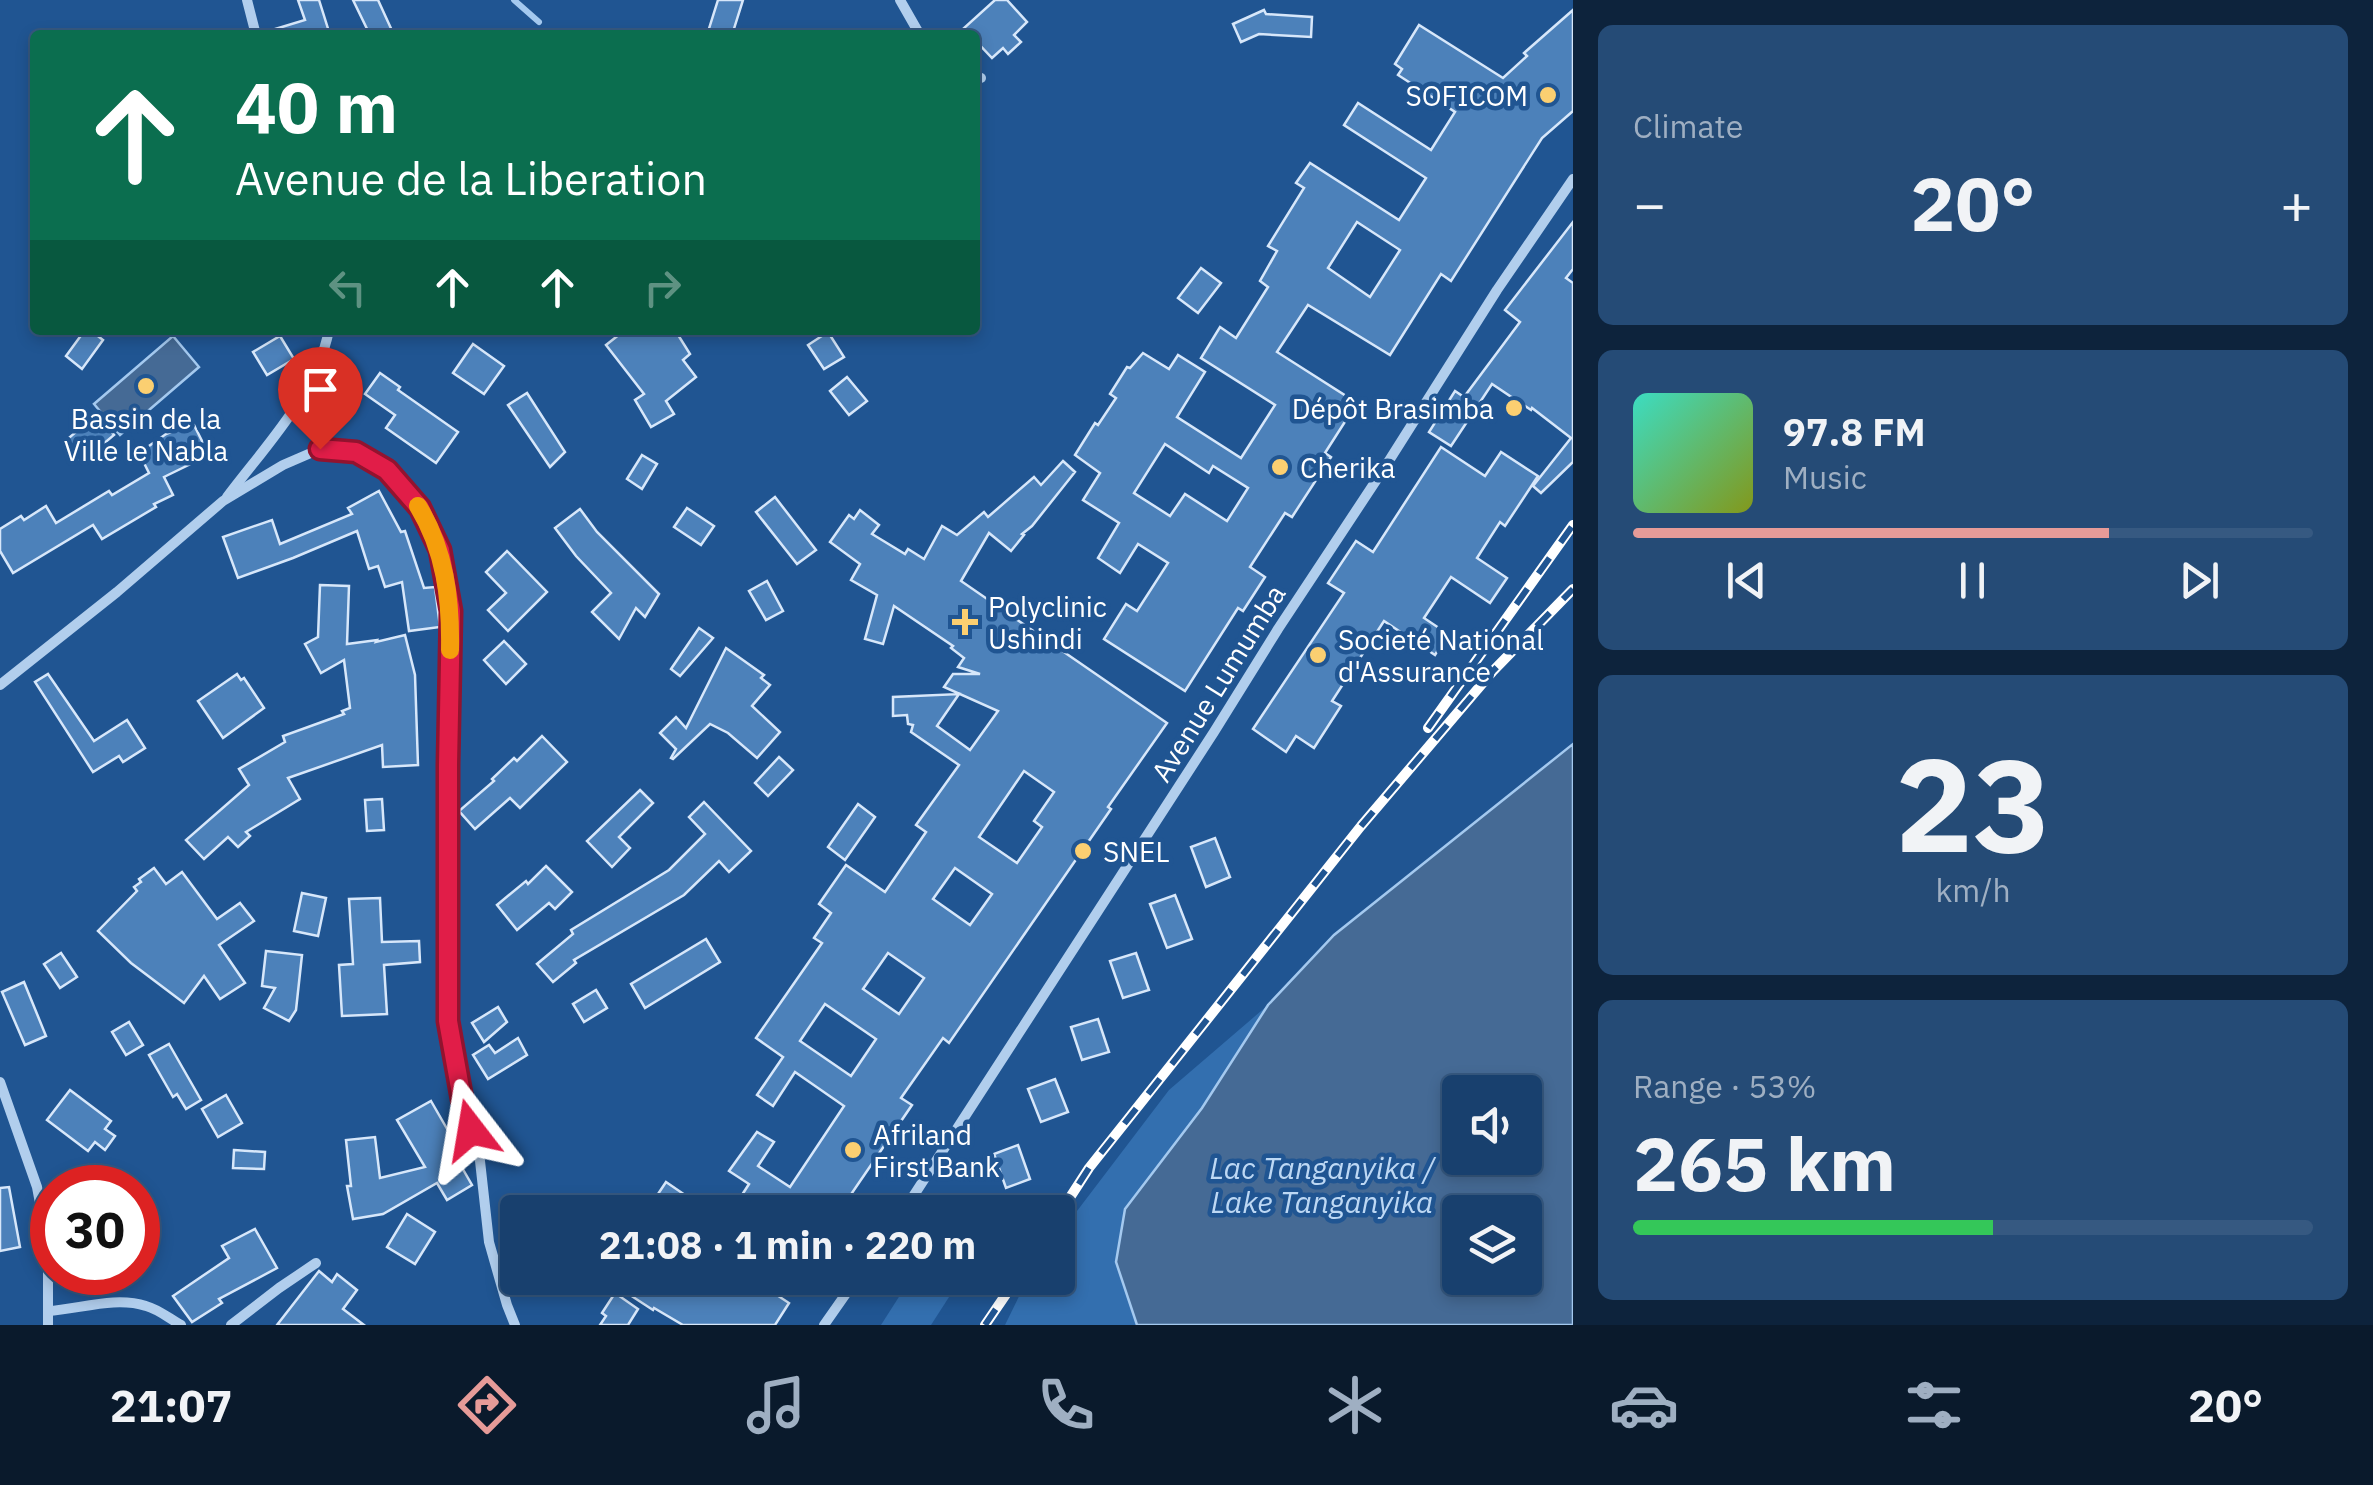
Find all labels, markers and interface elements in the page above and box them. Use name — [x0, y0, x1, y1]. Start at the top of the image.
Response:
text: 40 m — [235, 61, 398, 152]
icon: ahead — [70, 70, 200, 200]
place label: SOFICOM — [1405, 77, 1528, 114]
marker: SOFICOM — [1537, 84, 1559, 106]
text: Climate — [1633, 105, 1743, 147]
text: Avenue de la Liberation — [235, 149, 707, 207]
text: 20° — [1910, 154, 2036, 252]
text: − — [1633, 168, 1666, 239]
text: + — [2280, 168, 2313, 239]
icon: left — [320, 260, 375, 315]
icon: ahead — [425, 260, 480, 315]
icon: ahead — [530, 260, 585, 315]
icon: right — [635, 260, 690, 315]
pin — [278, 347, 363, 450]
icon: arrive — [293, 362, 348, 417]
marker: Bassin de la Ville le Nabla — [135, 375, 157, 397]
place label: Dépôt Brasimba — [1292, 390, 1494, 427]
marker: Dépôt Brasimba — [1503, 397, 1525, 419]
place label: Bassin de la Ville le Nabla — [64, 400, 228, 469]
text: 97.8 FM — [1783, 407, 1926, 456]
place label: Cherika — [1300, 449, 1396, 486]
marker: Cherika — [1269, 456, 1291, 478]
text: Music — [1783, 456, 1867, 498]
icon: previous — [1719, 553, 1774, 608]
icon: pause — [1945, 553, 2000, 608]
icon: next — [2172, 553, 2227, 608]
street label: Avenue Lumumba — [1142, 577, 1294, 789]
place label: Polyclinic Ushindi — [988, 588, 1107, 657]
marker: Polyclinic Ushindi — [952, 609, 978, 635]
place label: Societé National d'Assurance — [1338, 621, 1544, 690]
marker: Societé National d'Assurance — [1307, 644, 1329, 666]
text: 23 — [1895, 719, 2051, 888]
place label: SNEL — [1103, 833, 1169, 870]
marker: SNEL — [1072, 840, 1094, 862]
text: km/h — [1935, 869, 2011, 911]
text: Range · 53% — [1633, 1065, 1816, 1107]
map controls — [1442, 1075, 1542, 1295]
button: sound — [1442, 1075, 1542, 1175]
position arrow — [419, 1078, 523, 1182]
text: 265 km — [1633, 1114, 1896, 1212]
place label: Afriland First Bank — [873, 1116, 1000, 1185]
marker: Afriland First Bank — [842, 1139, 864, 1161]
water label: Lac Tanganyika / Lake Tanganyika — [1209, 1148, 1436, 1221]
speed limit sign: 30 — [30, 1165, 160, 1295]
button: layers — [1442, 1195, 1542, 1295]
text: 21:08 · 1 min · 220 m — [599, 1220, 976, 1269]
icon: directions — [452, 1370, 522, 1440]
icon: music — [741, 1370, 811, 1440]
icon: phone — [1031, 1370, 1101, 1440]
icon: climate — [1320, 1370, 1390, 1440]
icon: car — [1609, 1370, 1679, 1440]
icon: filters — [1899, 1370, 1969, 1440]
text: 21:07 — [110, 1376, 233, 1434]
text: 20° — [2188, 1376, 2263, 1434]

